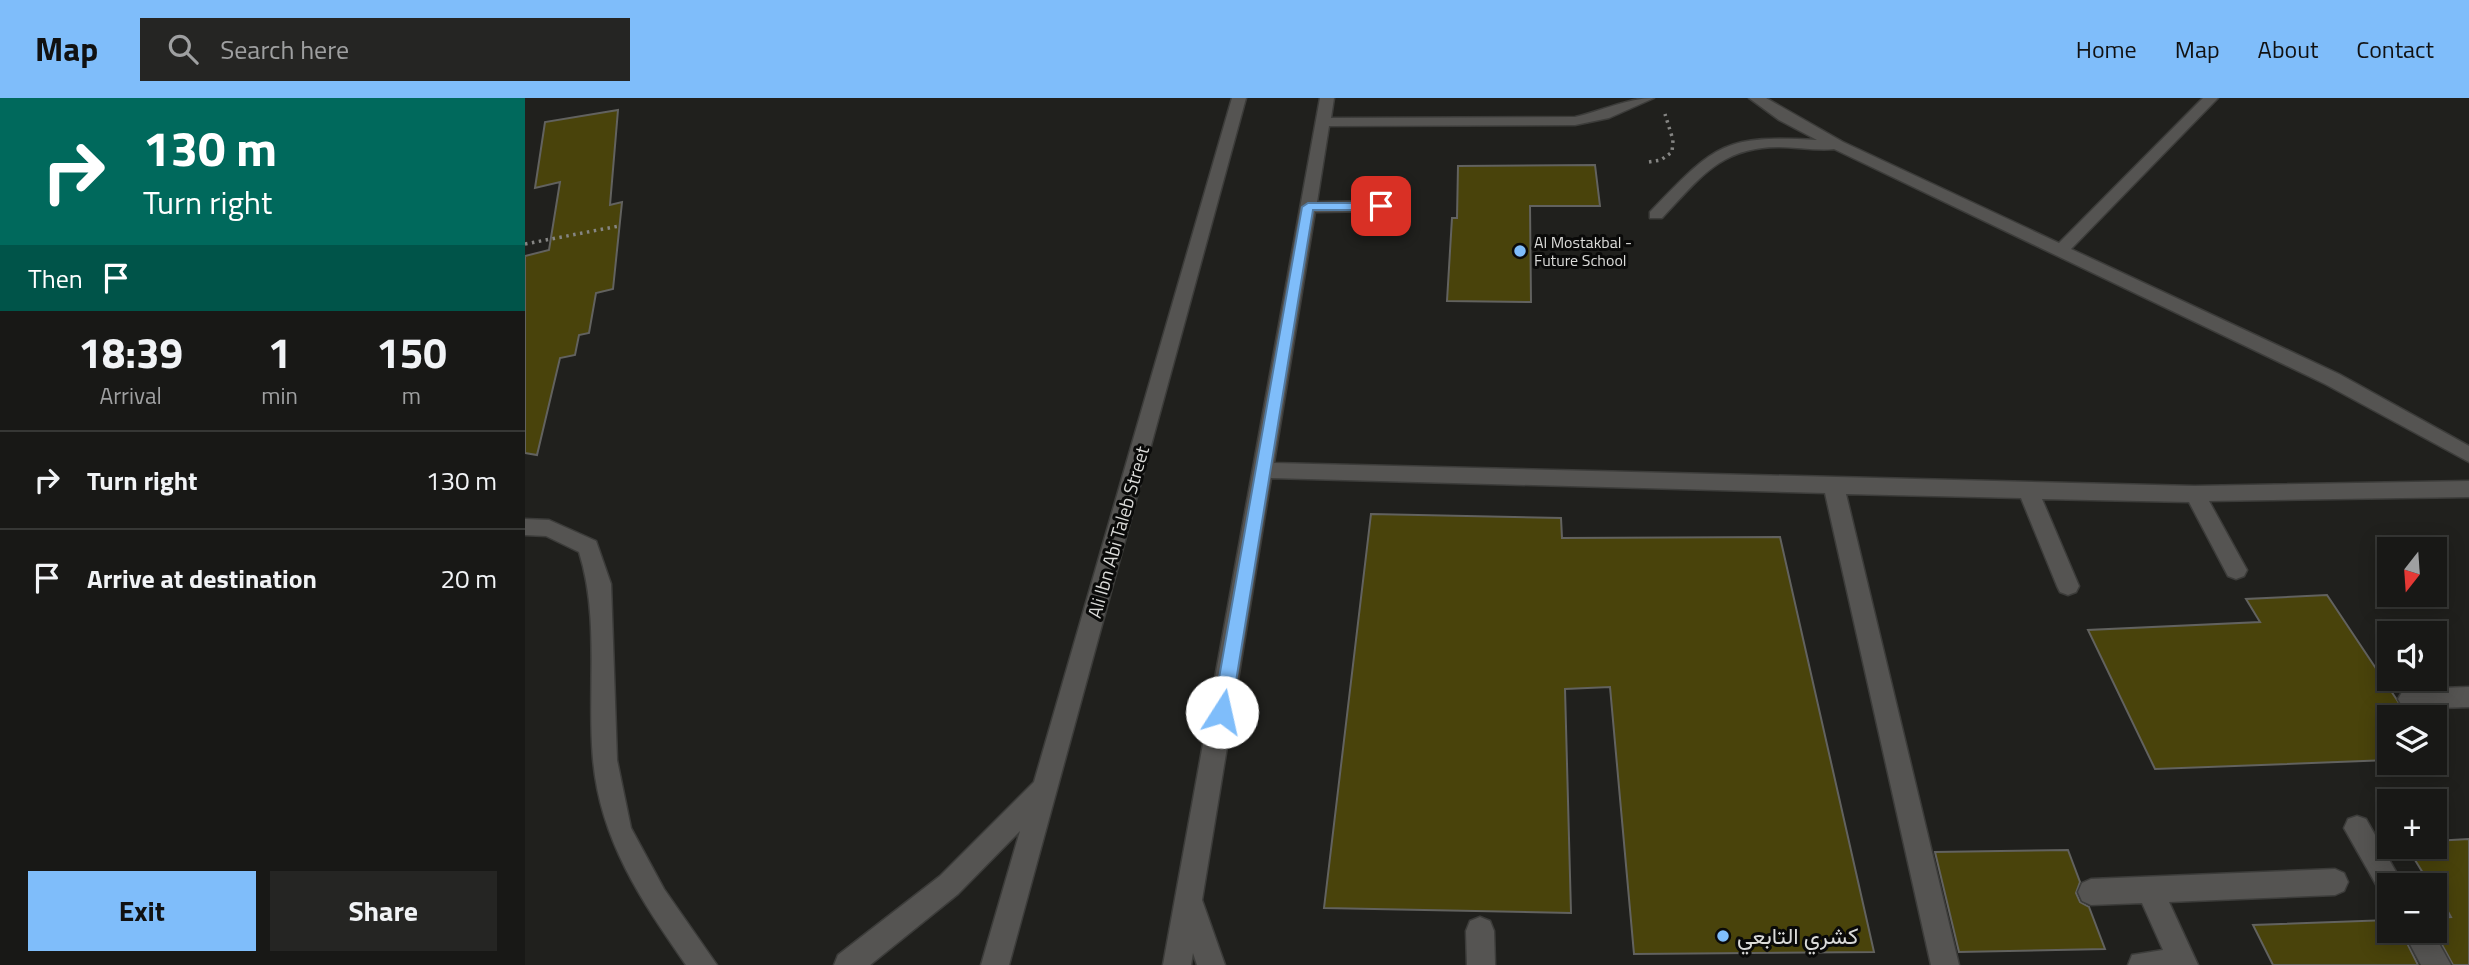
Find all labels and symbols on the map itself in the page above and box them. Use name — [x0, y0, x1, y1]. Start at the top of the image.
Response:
pin — [1351, 176, 1411, 236]
place label: Al Mostakbal - Future School — [1534, 230, 1632, 272]
marker: Al Mostakbal - Future School — [1512, 243, 1528, 259]
street label: Ali Ibn Abi Taleb Street — [1079, 442, 1156, 621]
north arrow — [2377, 537, 2447, 607]
position arrow — [1185, 675, 1259, 749]
place label: كشري التابعي — [1737, 918, 1858, 955]
marker: كشري التابعي — [1715, 928, 1731, 944]

